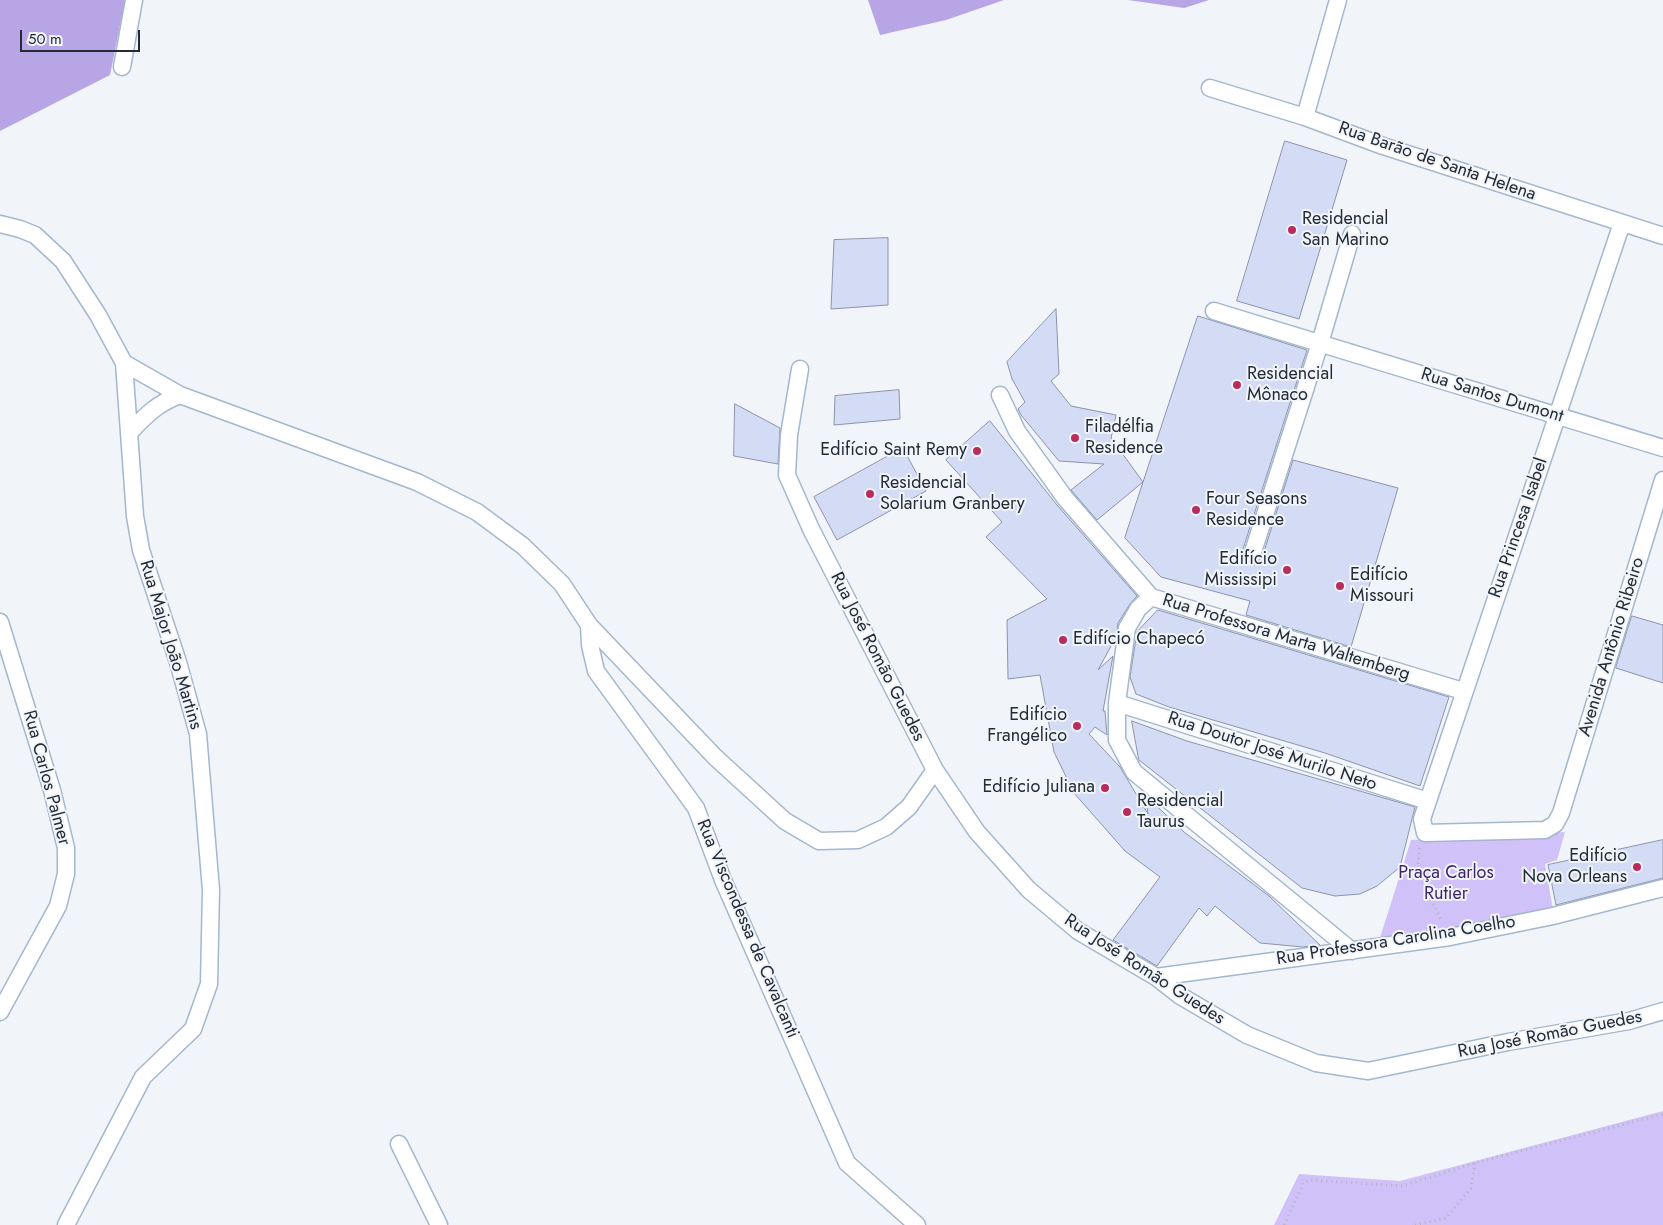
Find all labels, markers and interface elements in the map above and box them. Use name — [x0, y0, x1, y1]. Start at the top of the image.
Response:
scale bar — [22, 20, 142, 52]
text: 50 m — [28, 28, 62, 50]
street label: Rua Barão de Santa Helena — [1335, 118, 1539, 206]
place label: Residencial San Marino — [1302, 209, 1389, 252]
marker: Residencial San Marino — [1286, 224, 1298, 236]
place label: Residencial Mônaco — [1247, 364, 1333, 406]
street label: Rua Santos Dumont — [1418, 364, 1566, 428]
marker: Residencial Mônaco — [1231, 379, 1243, 391]
place label: Filadélfia Residence — [1085, 417, 1163, 459]
marker: Filadélfia Residence — [1069, 432, 1081, 444]
place label: Edifício Saint Remy — [820, 440, 967, 462]
marker: Edifício Saint Remy — [971, 445, 983, 457]
street label: Rua Princesa Isabel — [1485, 455, 1553, 601]
place label: Residencial Solarium Granbery — [880, 473, 1025, 516]
marker: Residencial Solarium Granbery — [864, 488, 876, 500]
place label: Four Seasons Residence — [1206, 489, 1307, 532]
marker: Four Seasons Residence — [1190, 504, 1202, 516]
place label: Edifício Mississipi — [1204, 549, 1277, 592]
street label: Avenida Antônio Ribeiro — [1574, 555, 1650, 739]
street label: Rua Major João Martins — [134, 558, 206, 732]
marker: Edifício Mississipi — [1281, 564, 1293, 576]
place label: Edifício Missouri — [1350, 565, 1414, 608]
street label: Rua José Romão Guedes — [825, 569, 929, 745]
marker: Edifício Missouri — [1334, 580, 1346, 592]
street label: Rua Professora Marta Waltemberg — [1160, 590, 1412, 686]
place label: Edifício Chapecó — [1073, 629, 1205, 651]
marker: Edifício Chapecó — [1057, 634, 1069, 646]
place label: Edifício Frangélico — [987, 705, 1067, 748]
street label: Rua Carlos Palmer — [18, 708, 74, 848]
street label: Rua Doutor José Murilo Neto — [1165, 708, 1379, 796]
marker: Edifício Frangélico — [1071, 720, 1083, 732]
place label: Edifício Juliana — [982, 777, 1095, 799]
marker: Edifício Juliana — [1099, 782, 1111, 794]
place label: Residencial Taurus — [1137, 791, 1223, 834]
marker: Residencial Taurus — [1121, 806, 1133, 818]
street label: Rua Viscondessa de Cavalcanti — [691, 816, 803, 1042]
place label: Edifício Nova Orleans — [1522, 846, 1627, 889]
marker: Edifício Nova Orleans — [1631, 861, 1643, 873]
park label: Praça Carlos Rutier — [1398, 863, 1494, 906]
street label: Rua José Romão Guedes — [1060, 910, 1228, 1030]
street label: Rua Professora Carolina Coelho — [1275, 911, 1517, 971]
street label: Rua José Romão Guedes — [1456, 1007, 1644, 1063]

